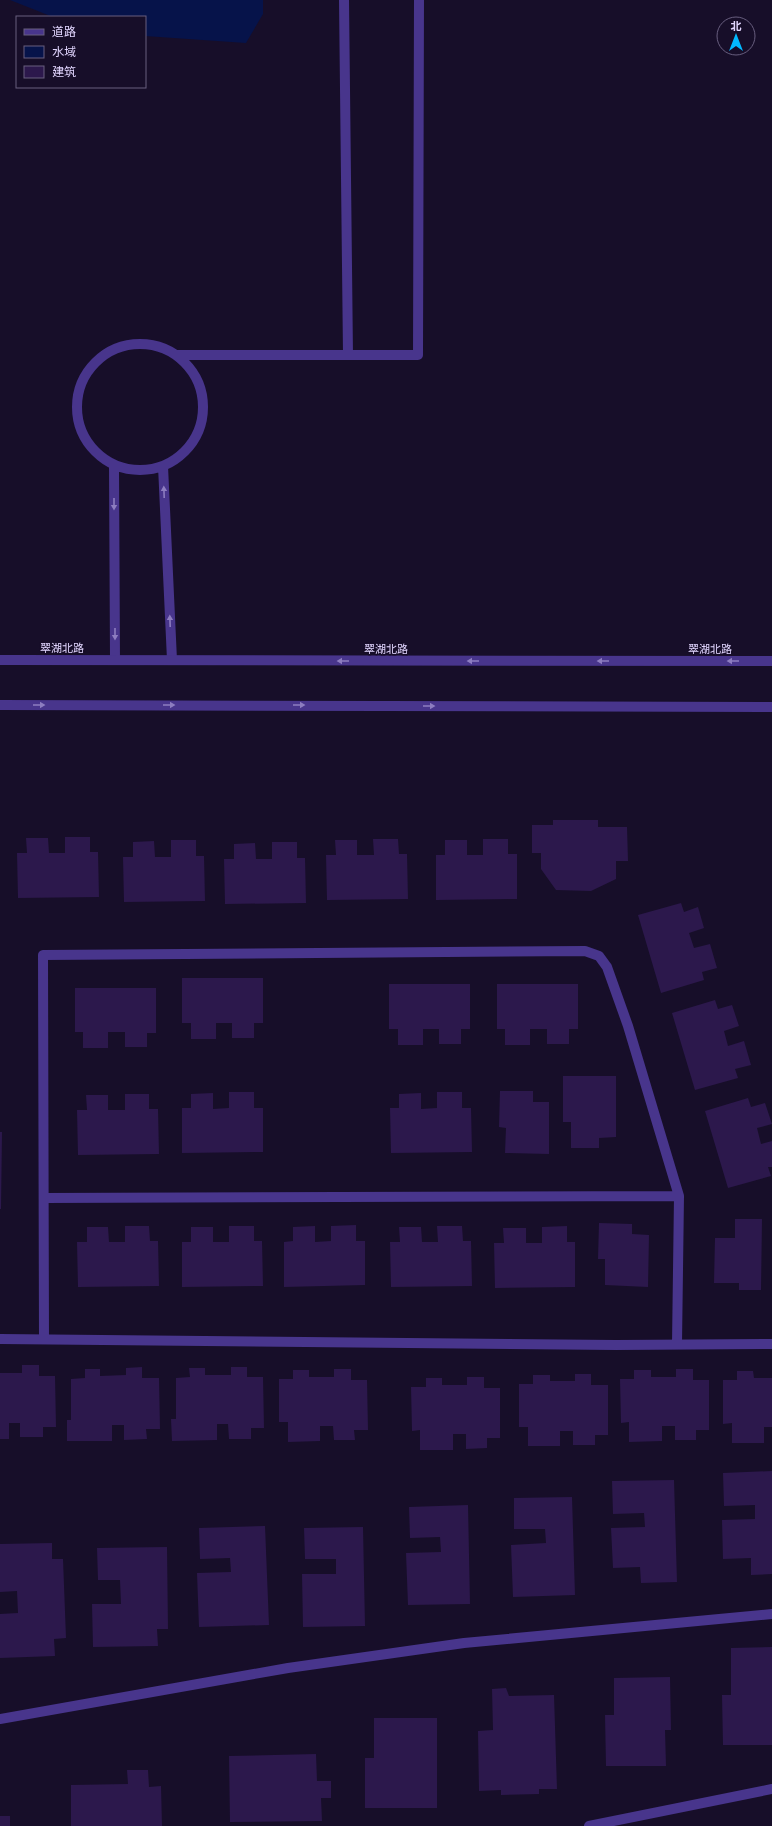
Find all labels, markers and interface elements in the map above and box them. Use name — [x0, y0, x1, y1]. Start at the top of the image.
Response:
legend — [16, 16, 146, 88]
north arrow — [716, 16, 756, 56]
text: 北 — [731, 19, 742, 33]
text: 道路 — [52, 24, 76, 40]
text: 水域 — [52, 44, 76, 60]
text: 建筑 — [52, 64, 76, 80]
one-way arrow — [161, 486, 168, 498]
one-way arrow — [111, 498, 117, 511]
one-way arrow — [167, 614, 173, 627]
one-way arrow — [112, 628, 118, 641]
street label: 翠湖北路 — [40, 641, 84, 655]
street label: 翠湖北路 — [364, 642, 408, 656]
street label: 翠湖北路 — [688, 642, 732, 656]
one-way arrow — [336, 658, 349, 664]
one-way arrow — [466, 658, 479, 664]
one-way arrow — [596, 658, 609, 664]
one-way arrow — [726, 658, 739, 664]
one-way arrow — [33, 702, 46, 708]
one-way arrow — [163, 702, 176, 708]
one-way arrow — [293, 702, 306, 708]
one-way arrow — [423, 703, 436, 709]

